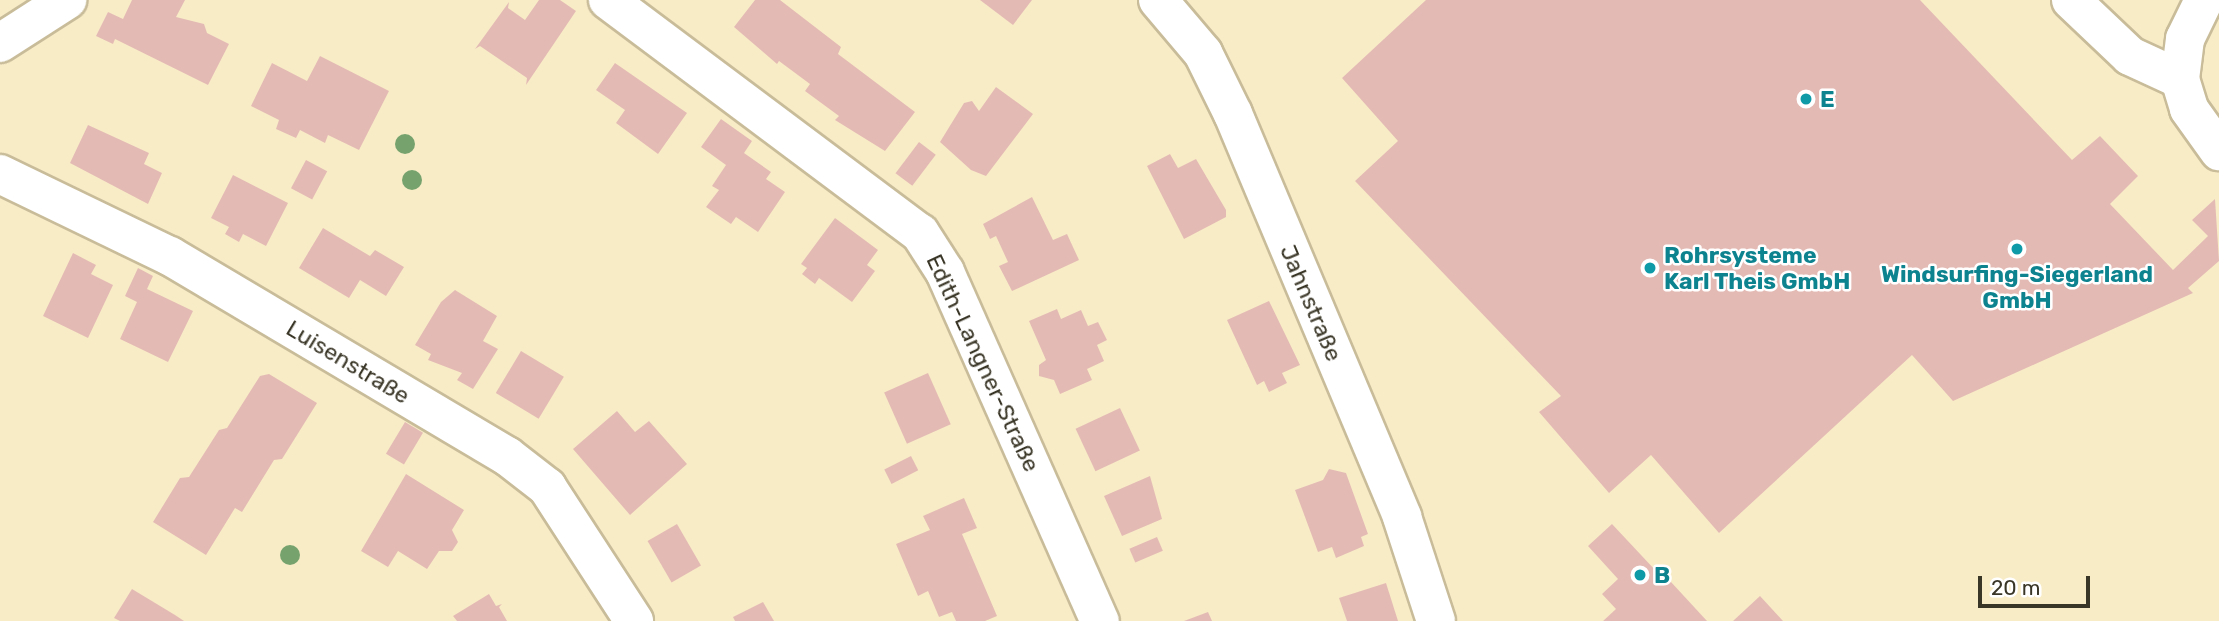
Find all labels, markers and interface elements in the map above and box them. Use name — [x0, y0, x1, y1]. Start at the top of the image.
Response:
place label: E — [1820, 85, 1835, 113]
marker: E — [1798, 91, 1814, 107]
street label: Jahnstraße — [1274, 241, 1348, 365]
place label: Rohrsysteme Karl Theis GmbH — [1664, 241, 1851, 295]
marker: Windsurfing-Siegerland GmbH — [2009, 241, 2025, 257]
street label: Edith-Langner-Straße — [920, 250, 1046, 476]
marker: Rohrsysteme Karl Theis GmbH — [1642, 260, 1658, 276]
place label: Windsurfing-Siegerland GmbH — [1881, 260, 2153, 314]
street label: Luisenstraße — [281, 314, 415, 410]
place label: B — [1654, 561, 1670, 589]
scale bar — [1981, 562, 2093, 606]
marker: B — [1632, 567, 1648, 583]
text: 20 m — [1991, 575, 2040, 600]

